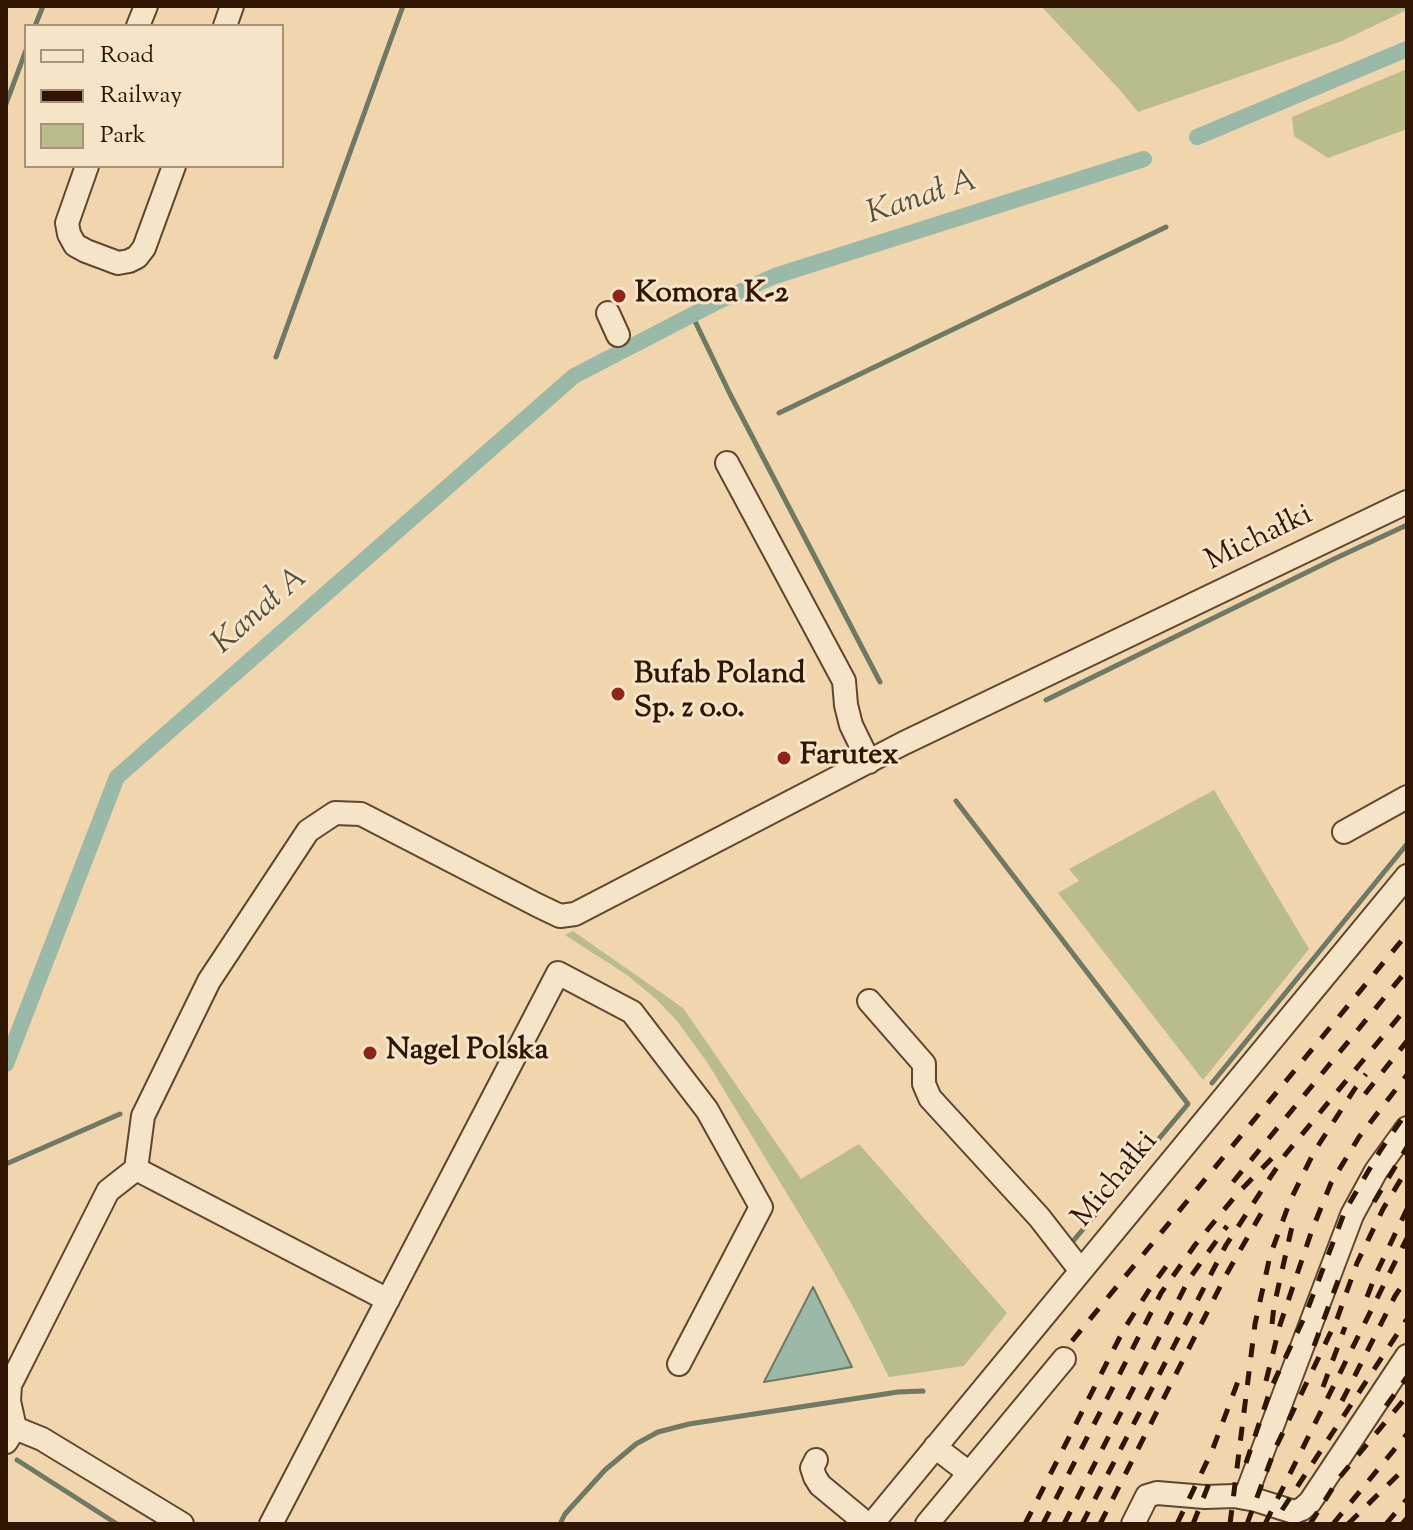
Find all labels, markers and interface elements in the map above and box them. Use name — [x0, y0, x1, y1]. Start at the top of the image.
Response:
legend — [24, 24, 284, 168]
text: Road — [100, 39, 154, 73]
text: Railway — [100, 79, 182, 113]
text: Park — [100, 119, 146, 153]
water label: Kanał A — [863, 164, 981, 236]
place label: Komora K-2 — [635, 278, 789, 314]
marker: Komora K-2 — [610, 287, 628, 305]
street label: Michałki — [1201, 499, 1319, 581]
water label: Kanał A — [206, 562, 316, 664]
place label: Bufab Poland Sp. z o.o. — [634, 659, 805, 730]
marker: Bufab Poland Sp. z o.o. — [609, 685, 627, 703]
place label: Farutex — [800, 740, 898, 776]
marker: Farutex — [775, 749, 793, 767]
place label: Nagel Polska — [386, 1035, 549, 1071]
marker: Nagel Polska — [361, 1044, 379, 1062]
street label: Michałki — [1066, 1126, 1168, 1236]

